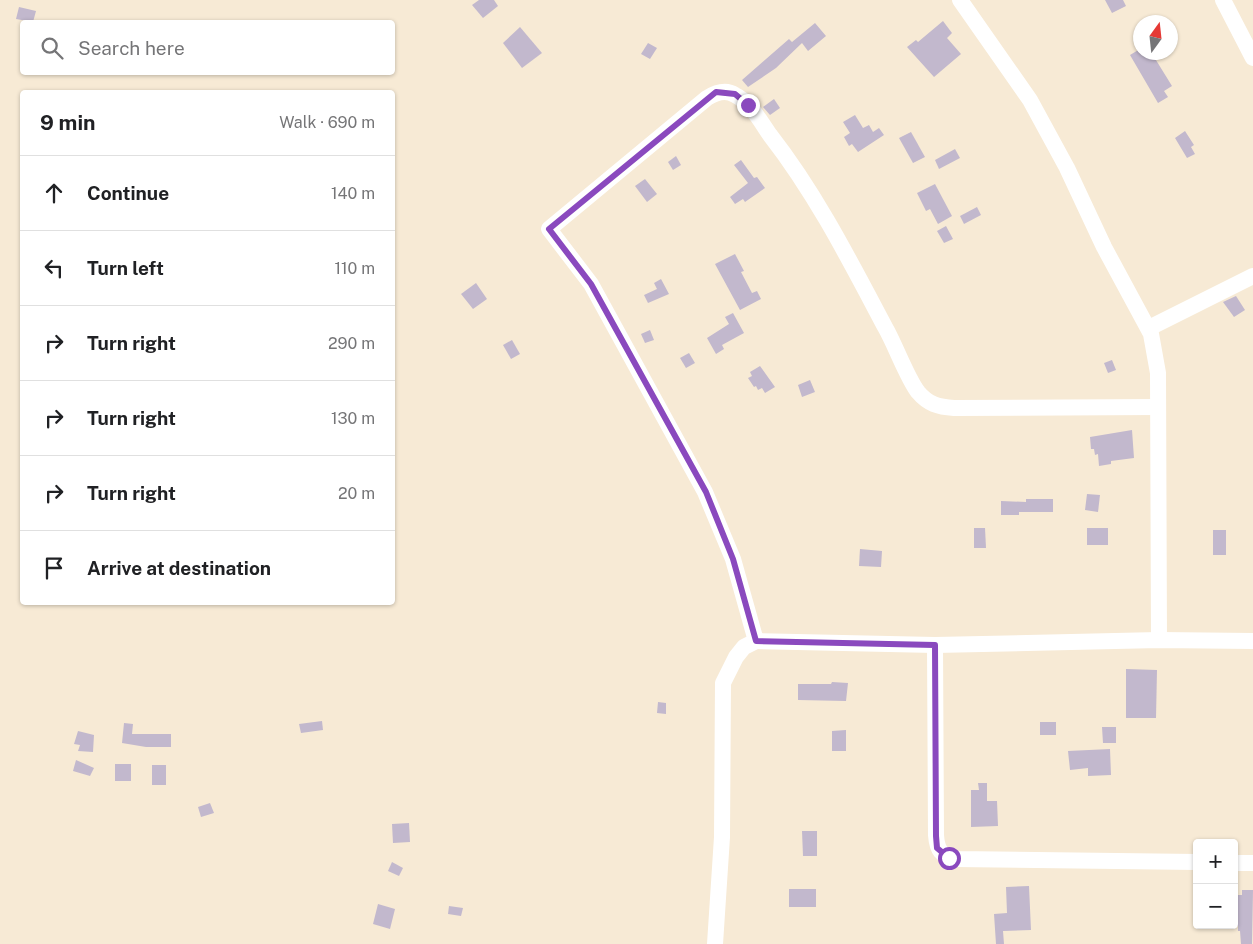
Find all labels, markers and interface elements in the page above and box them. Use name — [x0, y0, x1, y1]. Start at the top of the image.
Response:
north arrow — [1133, 15, 1178, 60]
search box — [20, 20, 395, 75]
icon: search — [38, 34, 66, 62]
text: Search here — [78, 37, 185, 59]
route end — [737, 94, 760, 117]
text: 9 min — [40, 110, 96, 135]
text: Walk · 690 m — [279, 113, 375, 132]
icon: ahead — [40, 179, 68, 207]
text: Continue — [87, 182, 169, 204]
text: 140 m — [331, 184, 375, 203]
icon: left — [40, 254, 68, 282]
text: Turn left — [87, 257, 164, 279]
text: 110 m — [334, 259, 375, 278]
icon: right — [40, 329, 68, 357]
text: Turn right — [87, 332, 176, 354]
text: 290 m — [328, 334, 375, 353]
icon: right — [40, 404, 68, 432]
text: Turn right — [87, 407, 176, 429]
text: 130 m — [331, 409, 375, 428]
icon: right — [40, 479, 68, 507]
text: Turn right — [87, 482, 176, 504]
text: 20 m — [338, 484, 375, 503]
icon: arrive — [40, 554, 68, 582]
text: Arrive at destination — [87, 557, 271, 579]
map controls — [1193, 839, 1238, 929]
button: + — [1193, 839, 1238, 884]
route start — [938, 847, 961, 870]
button: − — [1193, 884, 1238, 929]

